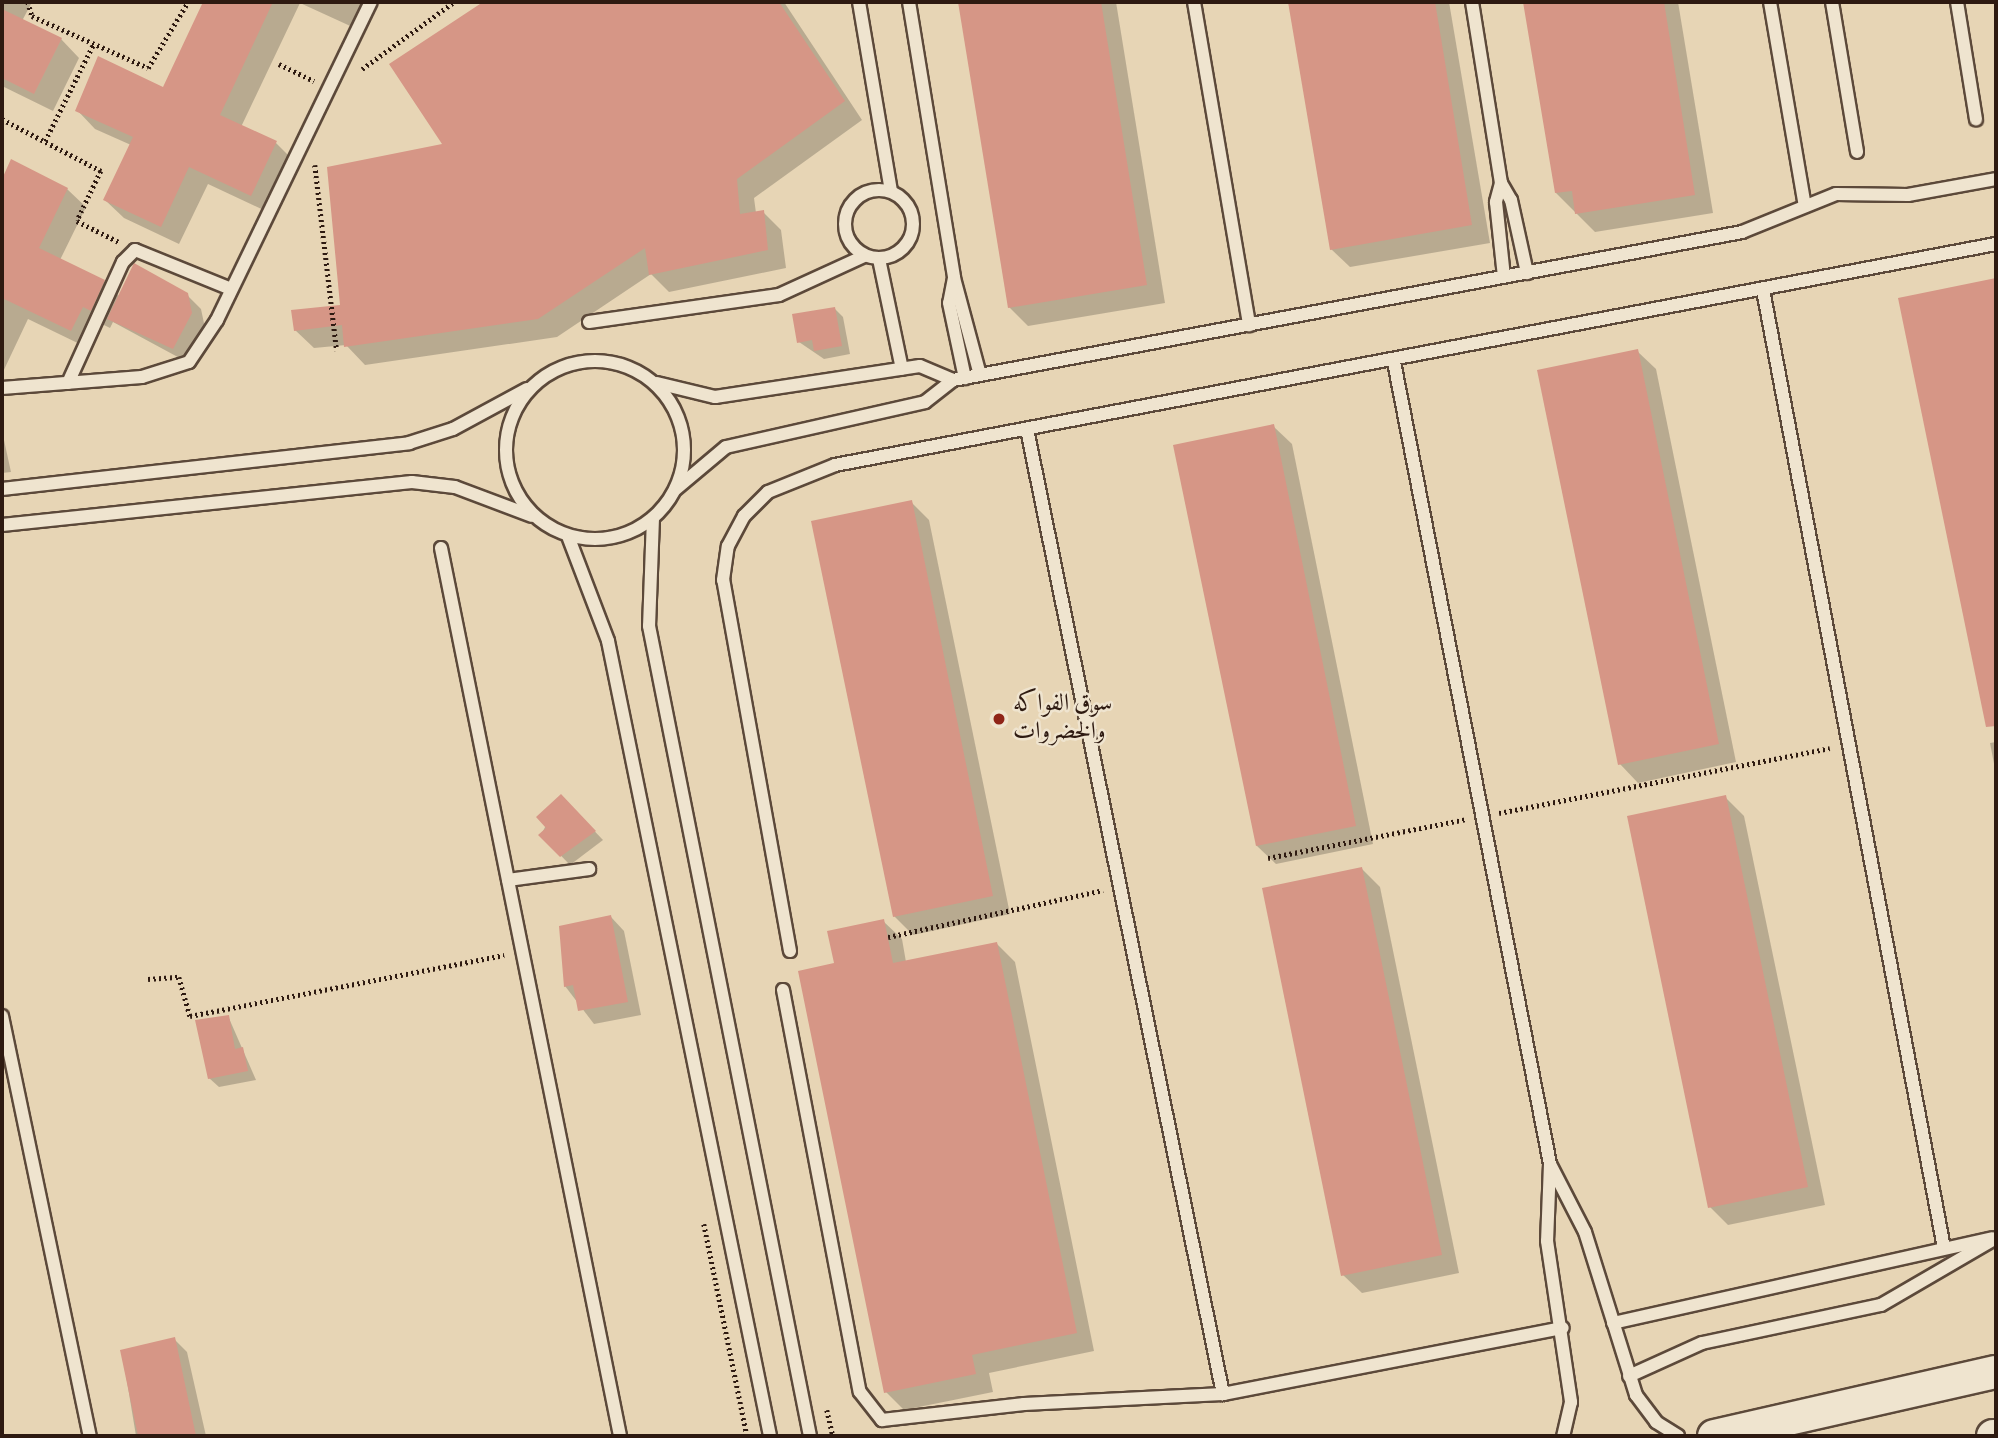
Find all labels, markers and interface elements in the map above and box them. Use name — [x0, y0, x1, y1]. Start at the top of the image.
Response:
place label: سوق الفواكه والخضروات — [1013, 691, 1112, 747]
marker: سوق الفواكه والخضروات — [991, 711, 1007, 727]

